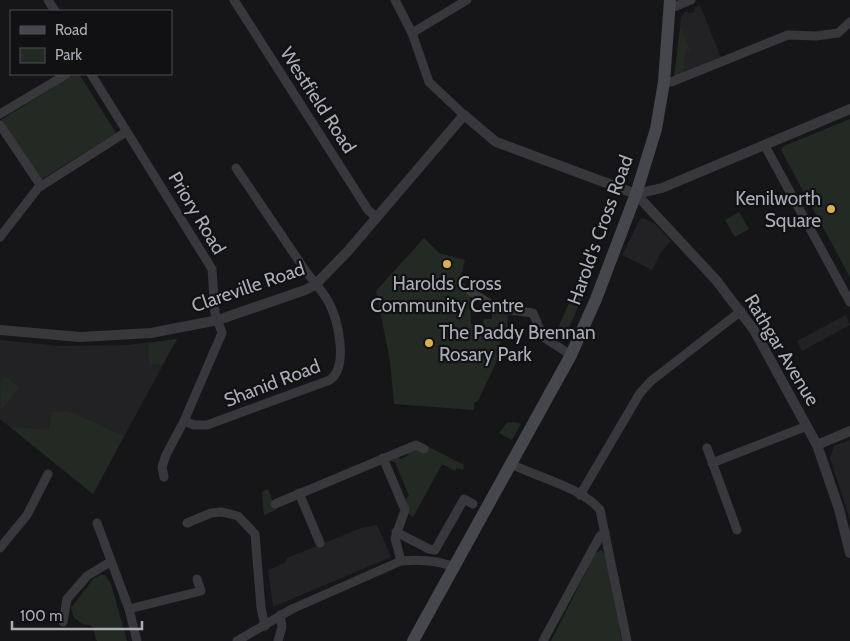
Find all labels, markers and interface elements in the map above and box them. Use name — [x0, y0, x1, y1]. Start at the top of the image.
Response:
legend — [10, 10, 172, 75]
text: Road — [55, 21, 88, 39]
street label: Westfield Road — [275, 43, 361, 157]
text: Park — [55, 46, 82, 64]
street label: Harold's Cross Road — [562, 152, 638, 308]
street label: Priory Road — [163, 168, 231, 258]
place label: Kenilworth Square — [735, 187, 821, 232]
marker: Kenilworth Square — [825, 203, 837, 215]
street label: Clareville Road — [188, 257, 308, 317]
marker: Harolds Cross Community Centre — [441, 258, 453, 270]
place label: Harolds Cross Community Centre — [370, 272, 524, 317]
street label: Rathgar Avenue — [740, 290, 824, 410]
place label: The Paddy Brennan Rosary Park — [439, 321, 596, 366]
marker: The Paddy Brennan Rosary Park — [423, 337, 435, 349]
street label: Shanid Road — [221, 354, 323, 412]
scale bar — [12, 598, 142, 630]
text: 100 m — [20, 607, 62, 625]

